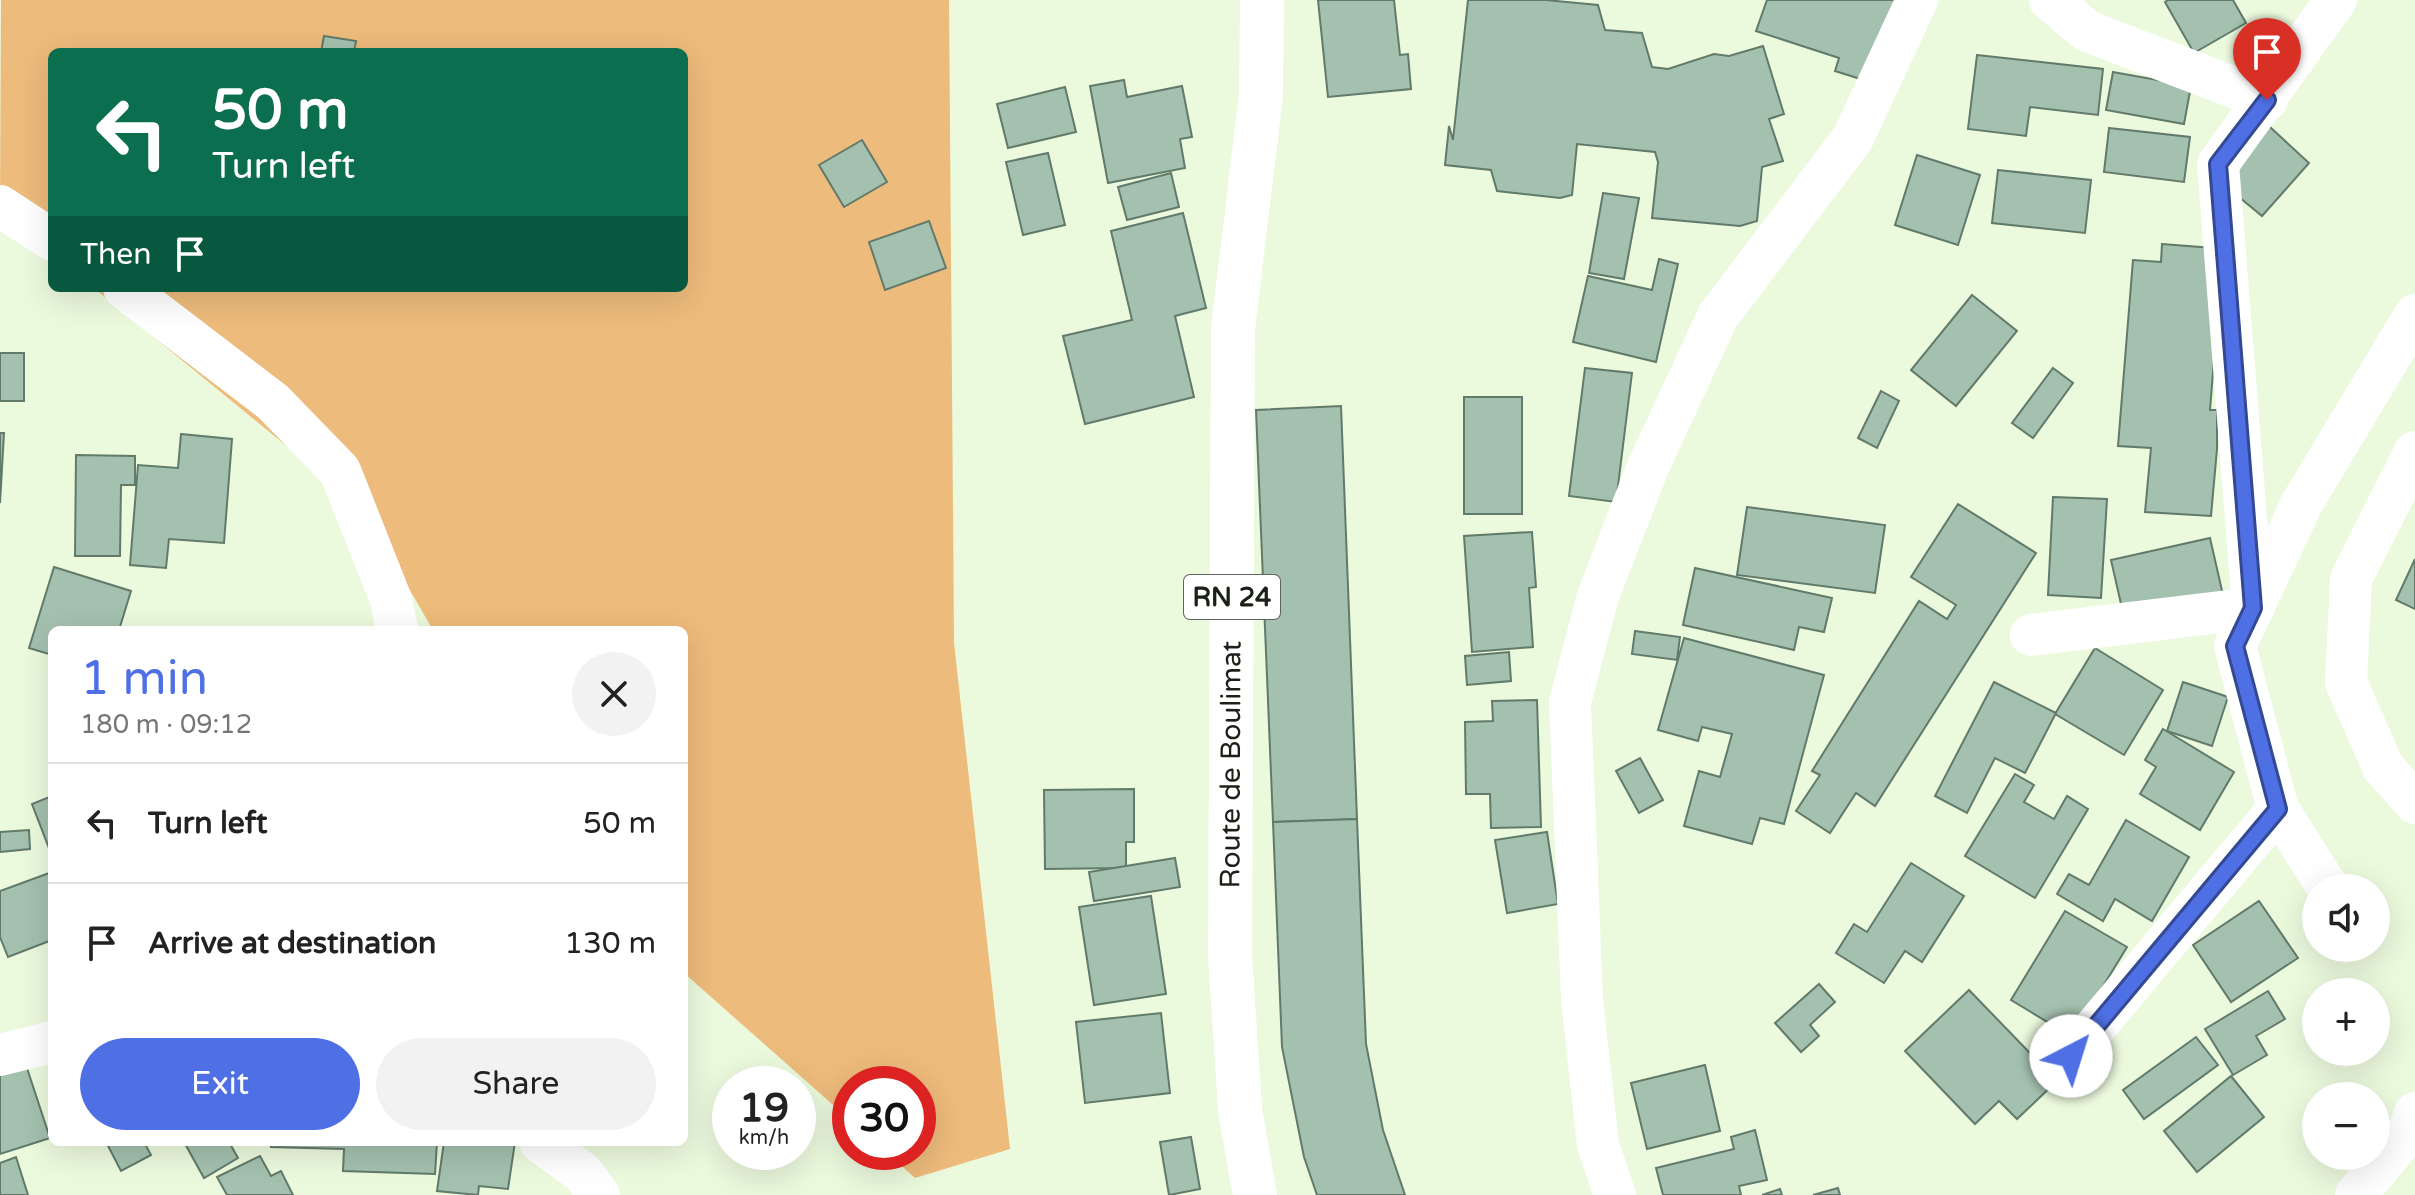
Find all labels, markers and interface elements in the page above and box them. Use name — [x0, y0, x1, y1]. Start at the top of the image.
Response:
pin — [2233, 18, 2301, 100]
icon: arrive — [2245, 30, 2289, 74]
text: 50 m — [212, 77, 348, 144]
icon: left — [80, 80, 184, 184]
text: Turn left — [212, 145, 355, 188]
icon: arrive — [168, 232, 212, 276]
text: Then — [80, 236, 152, 273]
road number: RN 24 — [1184, 575, 1280, 619]
street label: Route de Boulimat — [1213, 640, 1249, 889]
text: 1 min — [80, 650, 208, 708]
button: close — [572, 652, 656, 736]
text: 180 m · 09:12 — [80, 709, 252, 740]
icon: left — [80, 801, 124, 845]
text: Turn left — [148, 805, 267, 842]
text: 50 m — [583, 805, 656, 842]
map controls — [2302, 874, 2390, 1170]
button: sound — [2302, 874, 2390, 962]
icon: arrive — [80, 921, 124, 965]
text: Arrive at destination — [148, 925, 436, 962]
text: 130 m — [564, 925, 656, 962]
button: + — [2302, 978, 2390, 1066]
position arrow — [2029, 1014, 2113, 1098]
button: Exit — [80, 1038, 360, 1130]
button: Share — [376, 1038, 656, 1130]
speed limit sign: 30 — [832, 1066, 936, 1170]
button: − — [2302, 1082, 2390, 1170]
text: 19 — [739, 1084, 789, 1132]
text: km/h — [739, 1126, 789, 1150]

